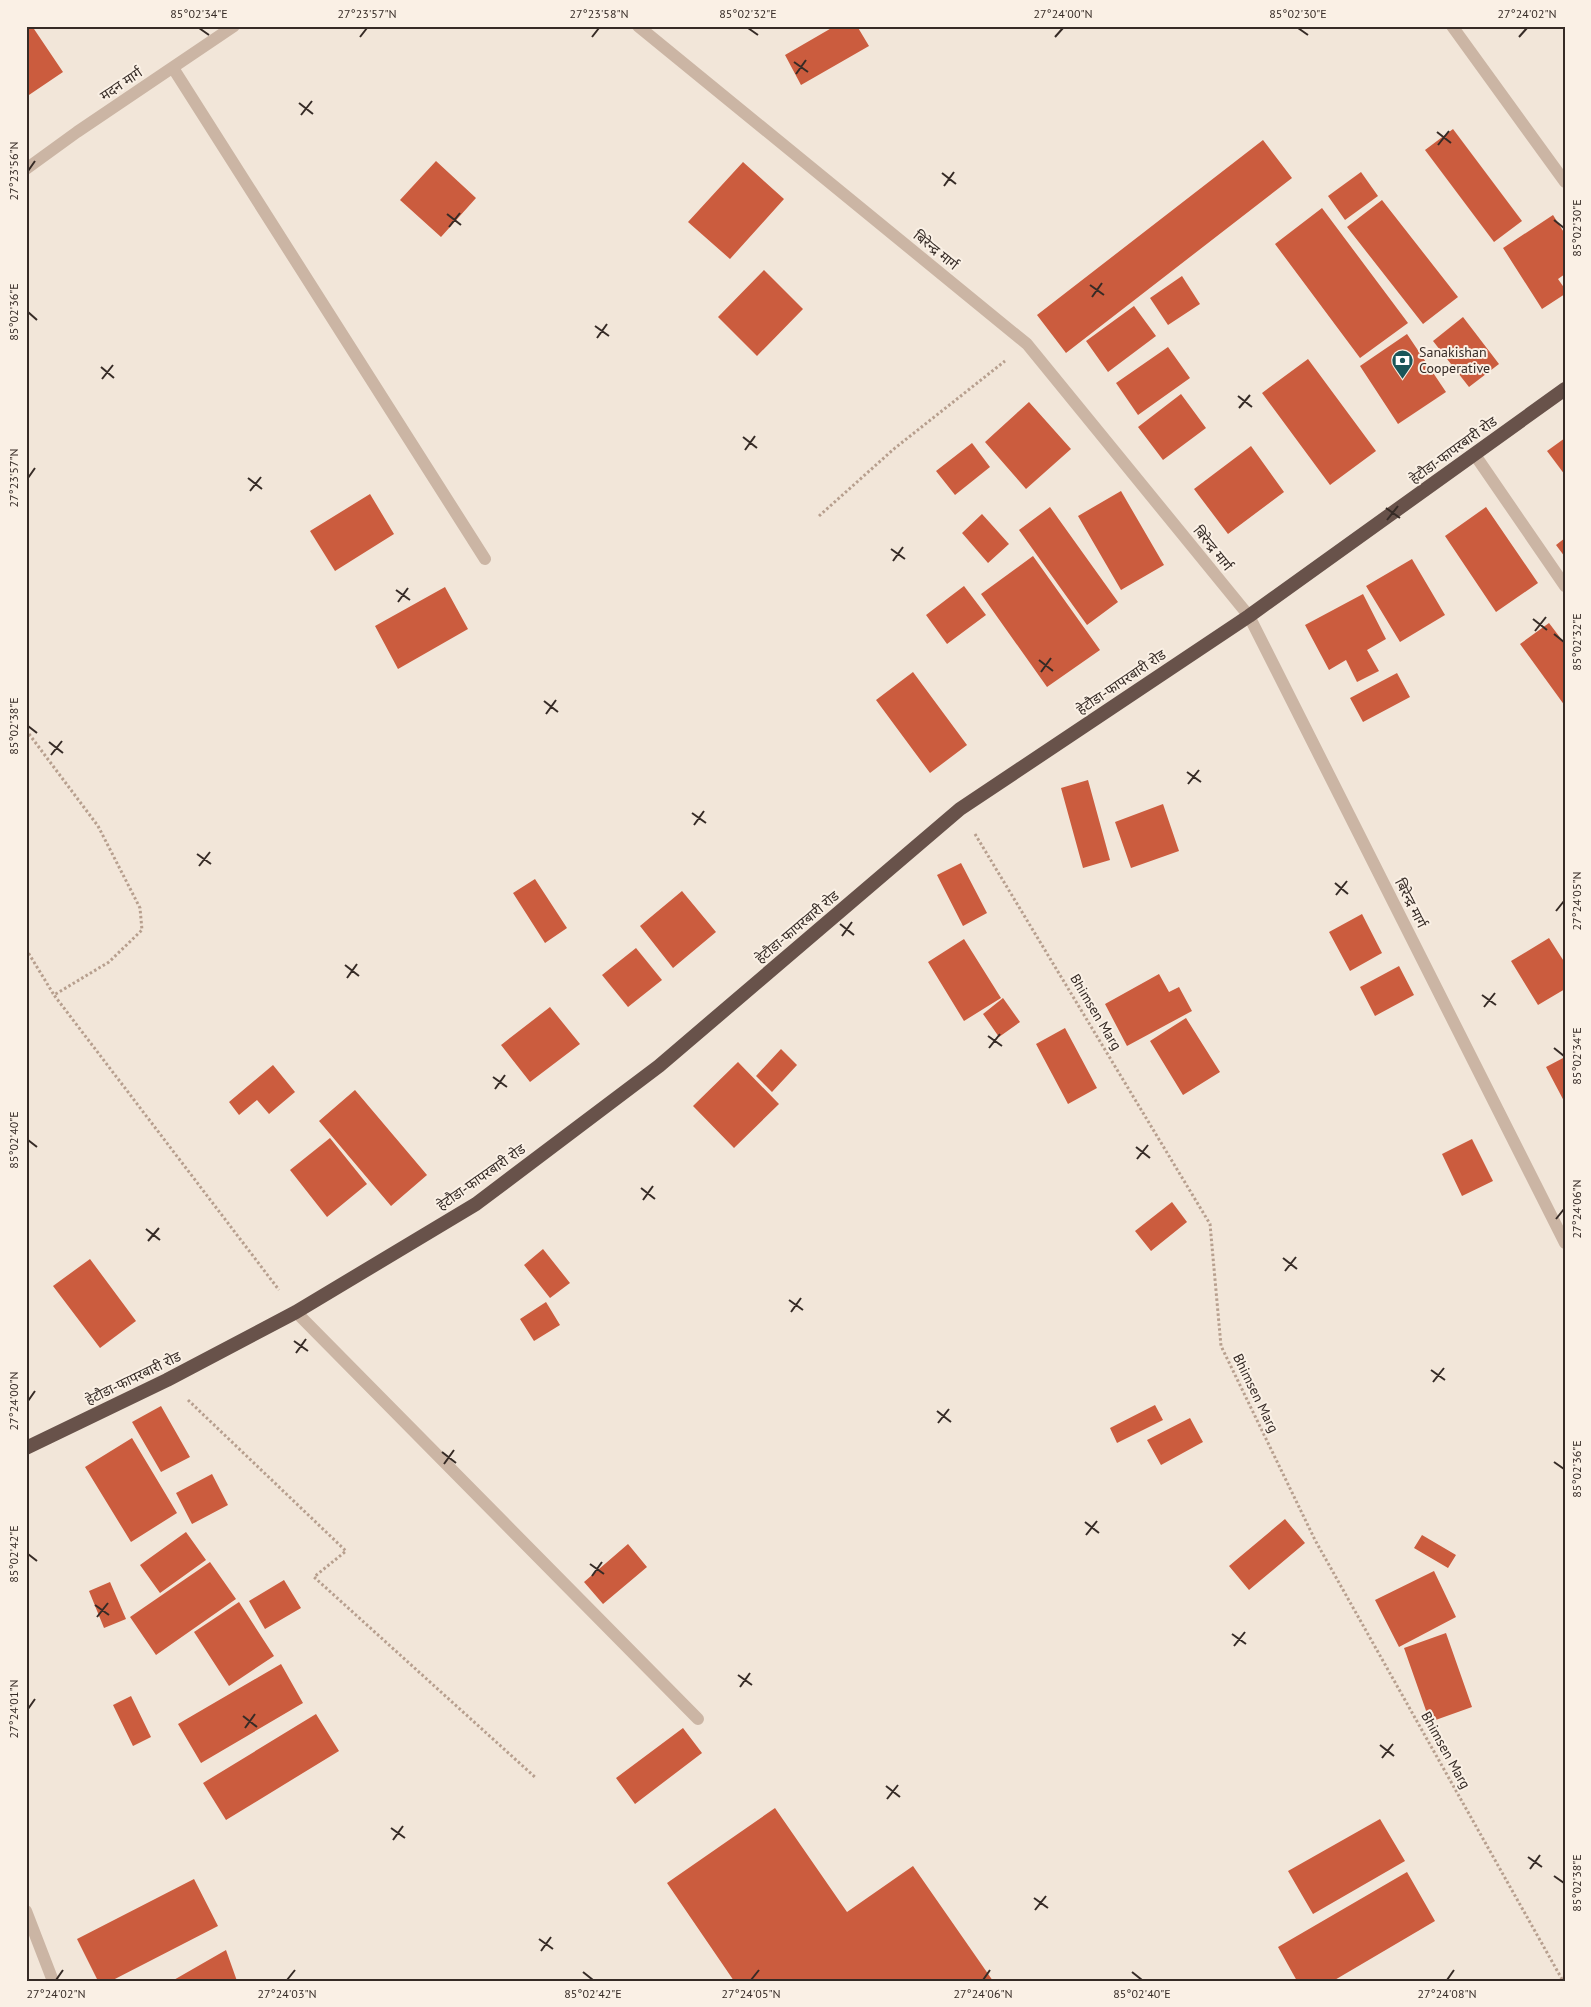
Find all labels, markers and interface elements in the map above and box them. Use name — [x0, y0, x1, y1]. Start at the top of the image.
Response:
text: 85°02'34"E — [170, 6, 228, 21]
text: 27°23'57"N — [337, 6, 397, 21]
text: 27°23'58"N — [569, 6, 629, 21]
text: 85°02'32"E — [719, 6, 777, 21]
text: 27°24'00"N — [1033, 6, 1093, 21]
text: 85°02'30"E — [1269, 6, 1327, 21]
text: 27°24'02"N — [1497, 6, 1557, 21]
street label: मदन मार्ग — [96, 63, 147, 105]
text: 27°23'56"N — [6, 141, 21, 201]
text: 85°02'30"E — [1569, 199, 1584, 257]
street label: बिरेन्द्र मार्ग — [910, 226, 963, 274]
text: 85°02'36"E — [6, 283, 21, 341]
place label: Sanakishan Cooperative — [1419, 343, 1490, 377]
bank icon: Sanakishan Cooperative — [1391, 348, 1415, 379]
street label: हेटौडा-फापरबारी रोड — [1406, 412, 1501, 488]
text: 27°23'57"N — [6, 448, 21, 508]
street label: बिरेन्द्र मार्ग — [1189, 522, 1237, 575]
text: 85°02'32"E — [1569, 613, 1584, 671]
street label: हेटौडा-फापरबारी रोड — [1073, 645, 1170, 719]
text: 85°02'38"E — [6, 697, 21, 755]
text: 27°24'05"N — [1569, 871, 1584, 931]
street label: बिरेन्द्र मार्ग — [1391, 875, 1431, 932]
street label: हेटौडा-फापरबारी रोड — [751, 886, 843, 967]
street label: Bhimsen Marg — [1066, 971, 1126, 1053]
text: 85°02'34"E — [1569, 1027, 1584, 1085]
text: 85°02'40"E — [6, 1111, 21, 1169]
street label: हेटौडा-फापरबारी रोड — [433, 1140, 529, 1214]
text: 27°24'06"N — [1569, 1179, 1584, 1239]
street label: हेटौडा-फापरबारी रोड — [82, 1347, 184, 1409]
street label: Bhimsen Marg — [1229, 1351, 1283, 1435]
text: 27°24'00"N — [6, 1371, 21, 1431]
text: 85°02'36"E — [1569, 1440, 1584, 1498]
text: 85°02'42"E — [6, 1525, 21, 1583]
text: 27°24'01"N — [6, 1679, 21, 1739]
street label: Bhimsen Marg — [1417, 1708, 1475, 1792]
text: 85°02'38"E — [1569, 1854, 1584, 1912]
text: 27°24'02"N — [26, 1986, 86, 2001]
text: 27°24'03"N — [257, 1986, 317, 2001]
text: 85°02'42"E — [564, 1986, 622, 2001]
text: 27°24'05"N — [721, 1986, 781, 2001]
text: 27°24'06"N — [953, 1986, 1013, 2001]
text: 85°02'40"E — [1113, 1986, 1171, 2001]
text: 27°24'08"N — [1417, 1986, 1477, 2001]

